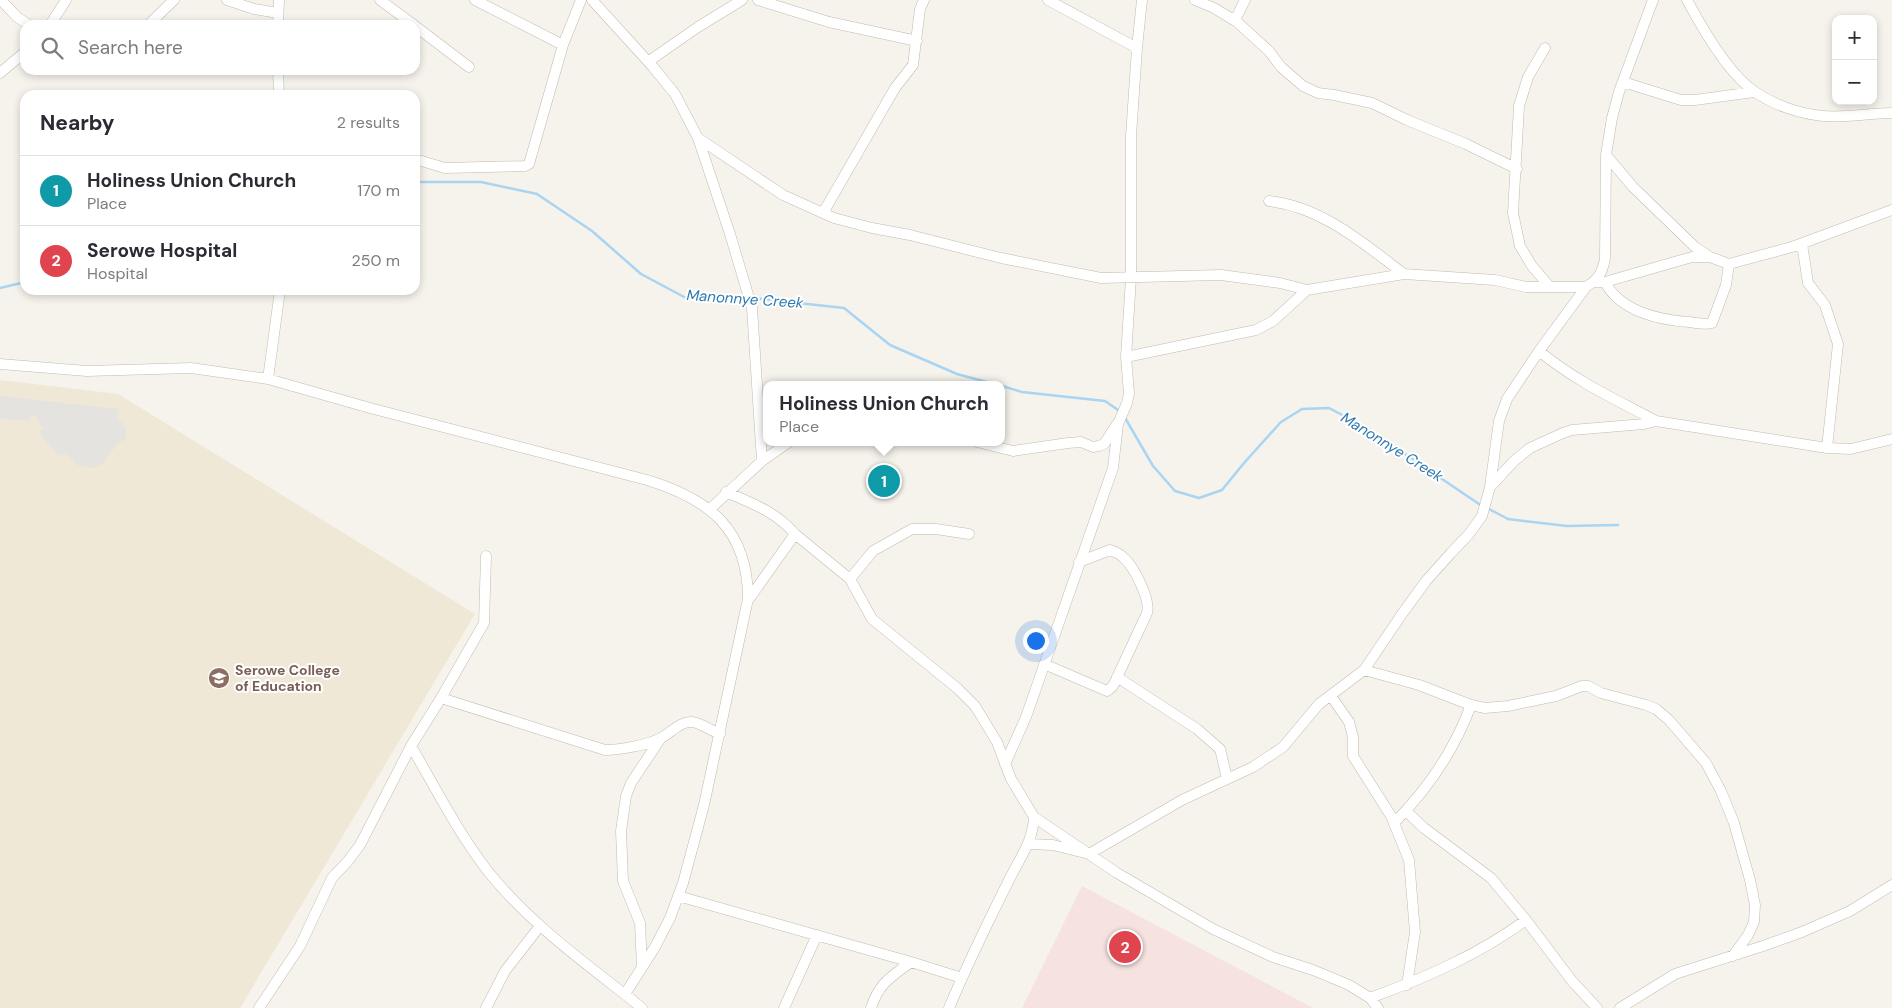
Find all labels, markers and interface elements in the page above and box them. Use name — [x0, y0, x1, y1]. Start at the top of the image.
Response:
map controls — [1832, 15, 1877, 105]
button: + — [1832, 15, 1877, 60]
search box — [20, 20, 420, 75]
icon: search — [38, 34, 66, 62]
text: Search here — [78, 35, 183, 60]
button: − — [1832, 60, 1877, 105]
text: Nearby — [40, 109, 114, 137]
text: 2 results — [337, 112, 400, 133]
text: Holiness Union Church — [87, 168, 296, 193]
text: 1 — [53, 180, 59, 201]
text: 170 m — [357, 180, 400, 201]
text: Place — [87, 193, 127, 214]
text: Serowe Hospital — [87, 238, 237, 263]
text: 2 — [51, 250, 61, 271]
text: 250 m — [352, 250, 400, 271]
text: Hospital — [87, 263, 148, 284]
water label: Manonnye Creek — [686, 285, 804, 313]
popup — [763, 381, 1005, 446]
text: Holiness Union Church — [779, 391, 989, 416]
water label: Manonnye Creek — [1337, 407, 1447, 487]
text: Place — [779, 416, 819, 437]
pin: 1 — [868, 462, 900, 500]
your location — [1023, 628, 1049, 654]
place label: Serowe College of Education — [235, 661, 340, 695]
school or university icon: Serowe College of Education — [207, 666, 231, 690]
pin: 2 — [1109, 928, 1141, 966]

